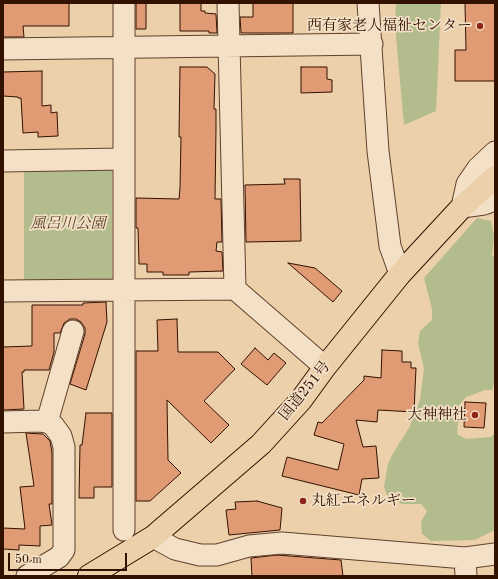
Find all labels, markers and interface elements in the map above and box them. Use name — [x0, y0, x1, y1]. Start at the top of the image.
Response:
place label: 西有家老人福祉センター — [307, 17, 472, 35]
marker: 西有家老人福祉センター — [475, 21, 485, 31]
park label: 風呂川公園 — [31, 215, 105, 233]
street label: 国道251号 — [276, 358, 334, 424]
place label: 大神神社 — [407, 406, 467, 424]
marker: 大神神社 — [470, 410, 480, 420]
place label: 丸紅エネルギー — [311, 492, 416, 510]
marker: 丸紅エネルギー — [298, 496, 308, 506]
scale bar — [10, 545, 129, 571]
text: 50 m — [15, 554, 42, 566]

